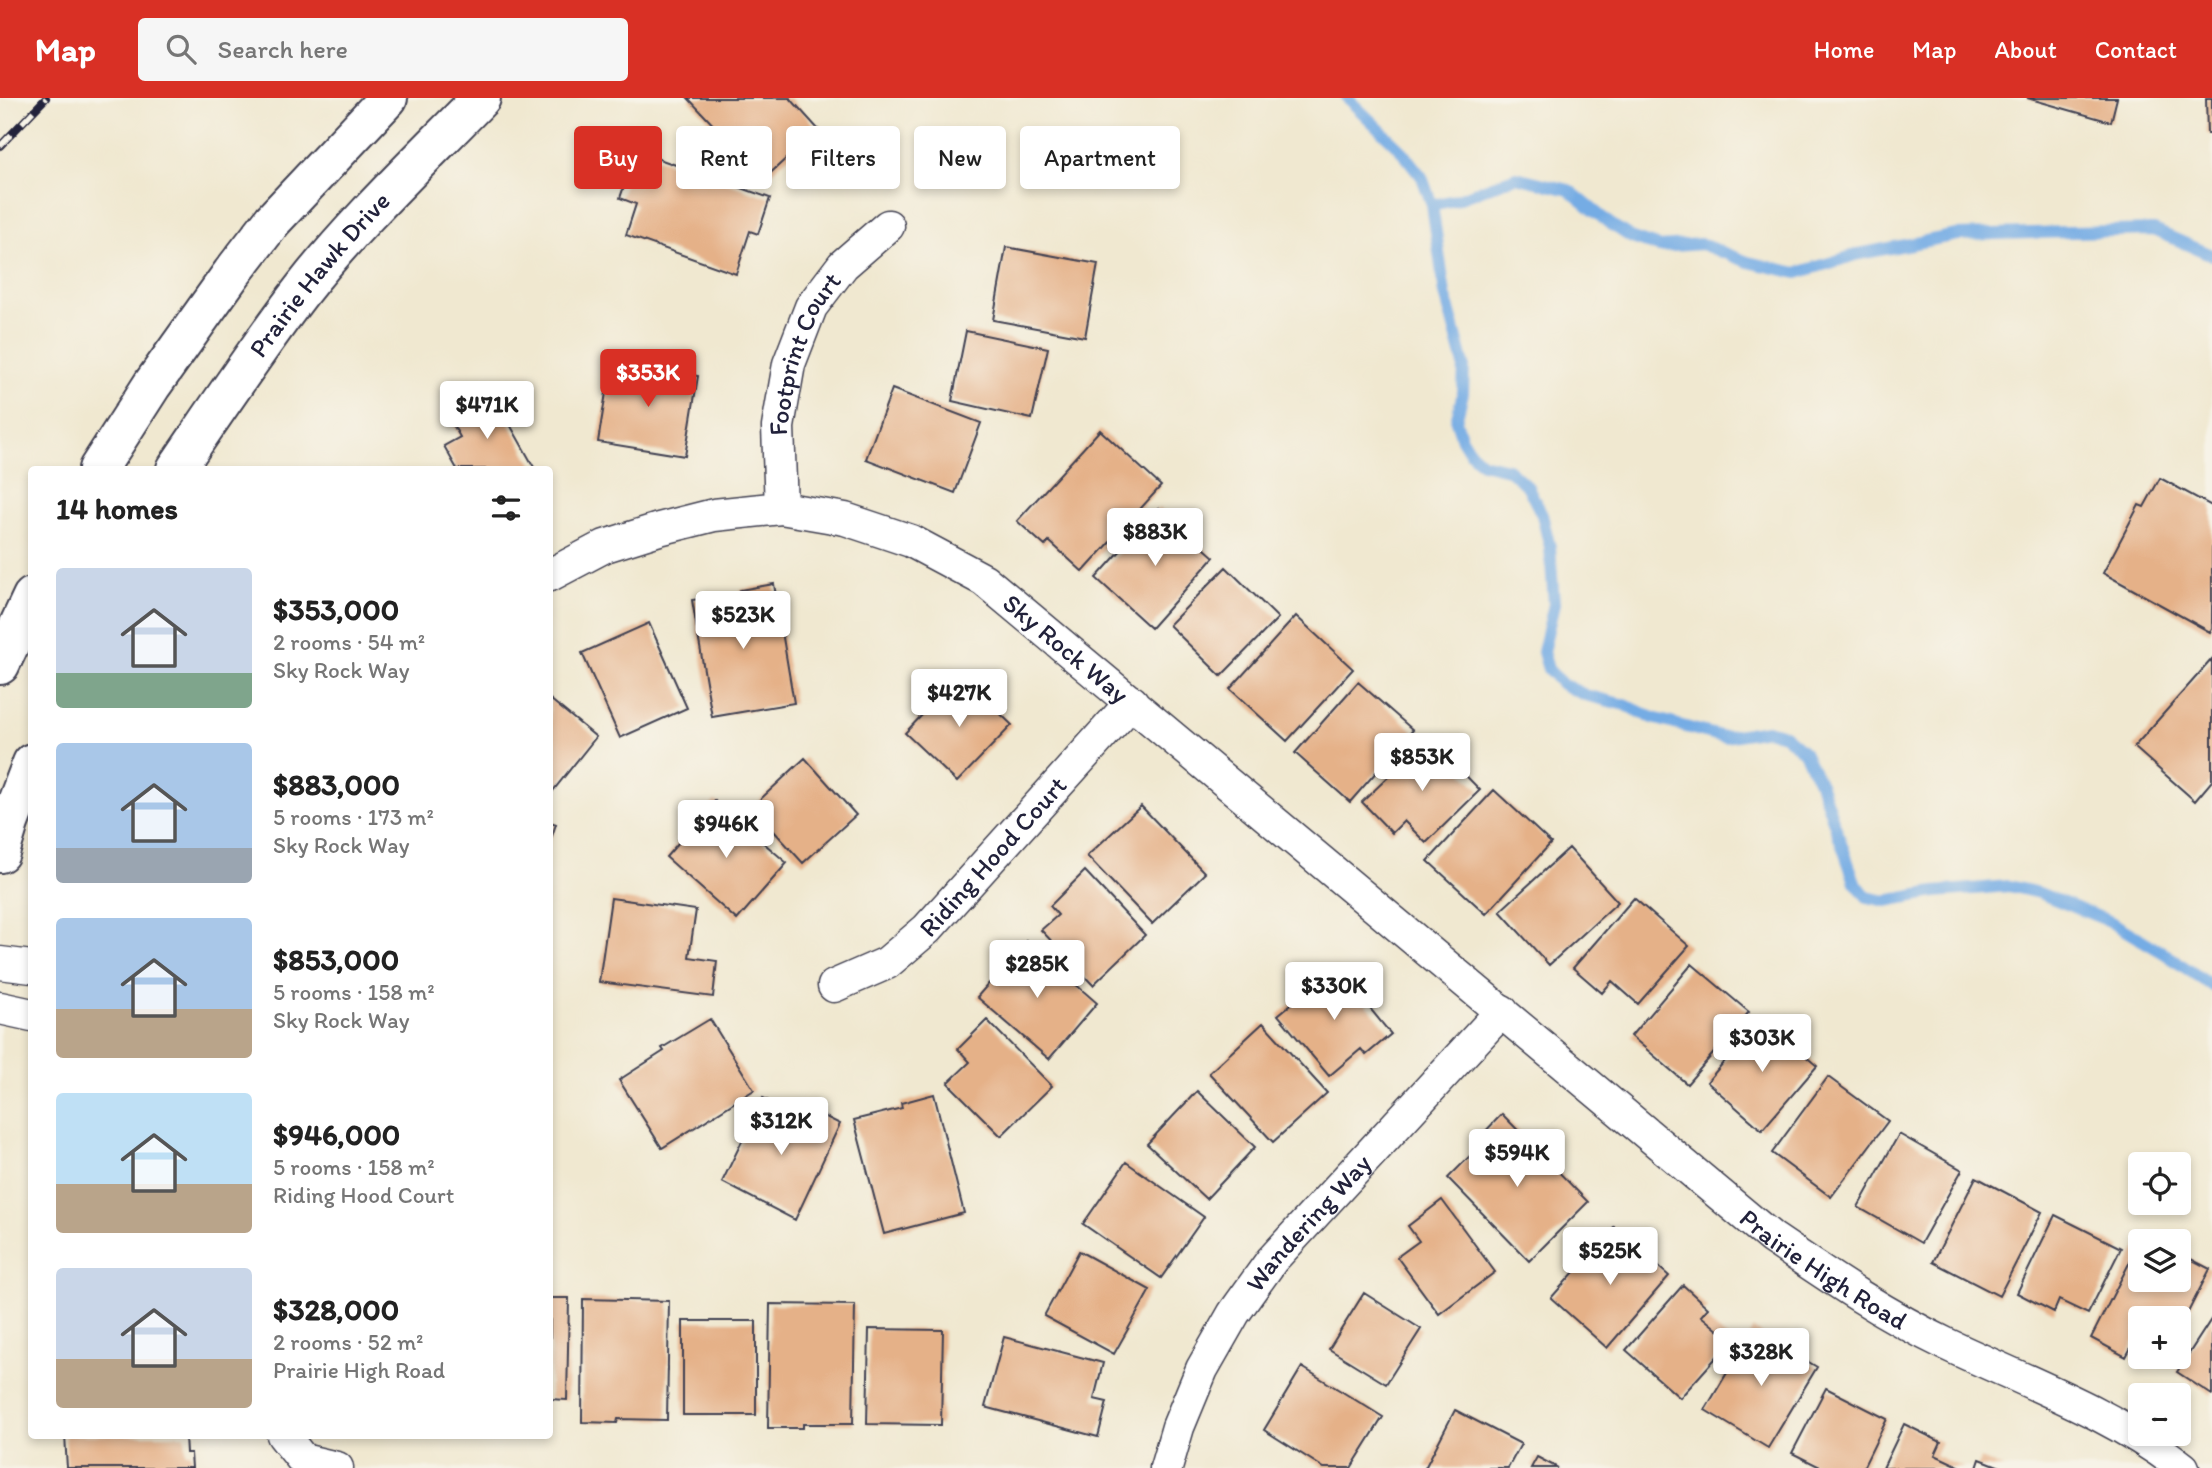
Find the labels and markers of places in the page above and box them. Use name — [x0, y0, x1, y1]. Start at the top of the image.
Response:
pin: $353K — [599, 350, 697, 409]
pin: $471K — [438, 382, 536, 441]
pin: $883K — [1106, 508, 1204, 568]
pin: $523K — [694, 592, 792, 651]
pin: $427K — [910, 670, 1008, 729]
pin: $853K — [1373, 734, 1471, 793]
pin: $946K — [677, 800, 775, 860]
pin: $285K — [988, 940, 1086, 1000]
pin: $330K — [1285, 962, 1383, 1022]
pin: $303K — [1713, 1014, 1811, 1074]
pin: $312K — [732, 1098, 830, 1157]
pin: $594K — [1468, 1130, 1566, 1189]
pin: $525K — [1561, 1228, 1659, 1287]
pin: $328K — [1712, 1328, 1810, 1388]

